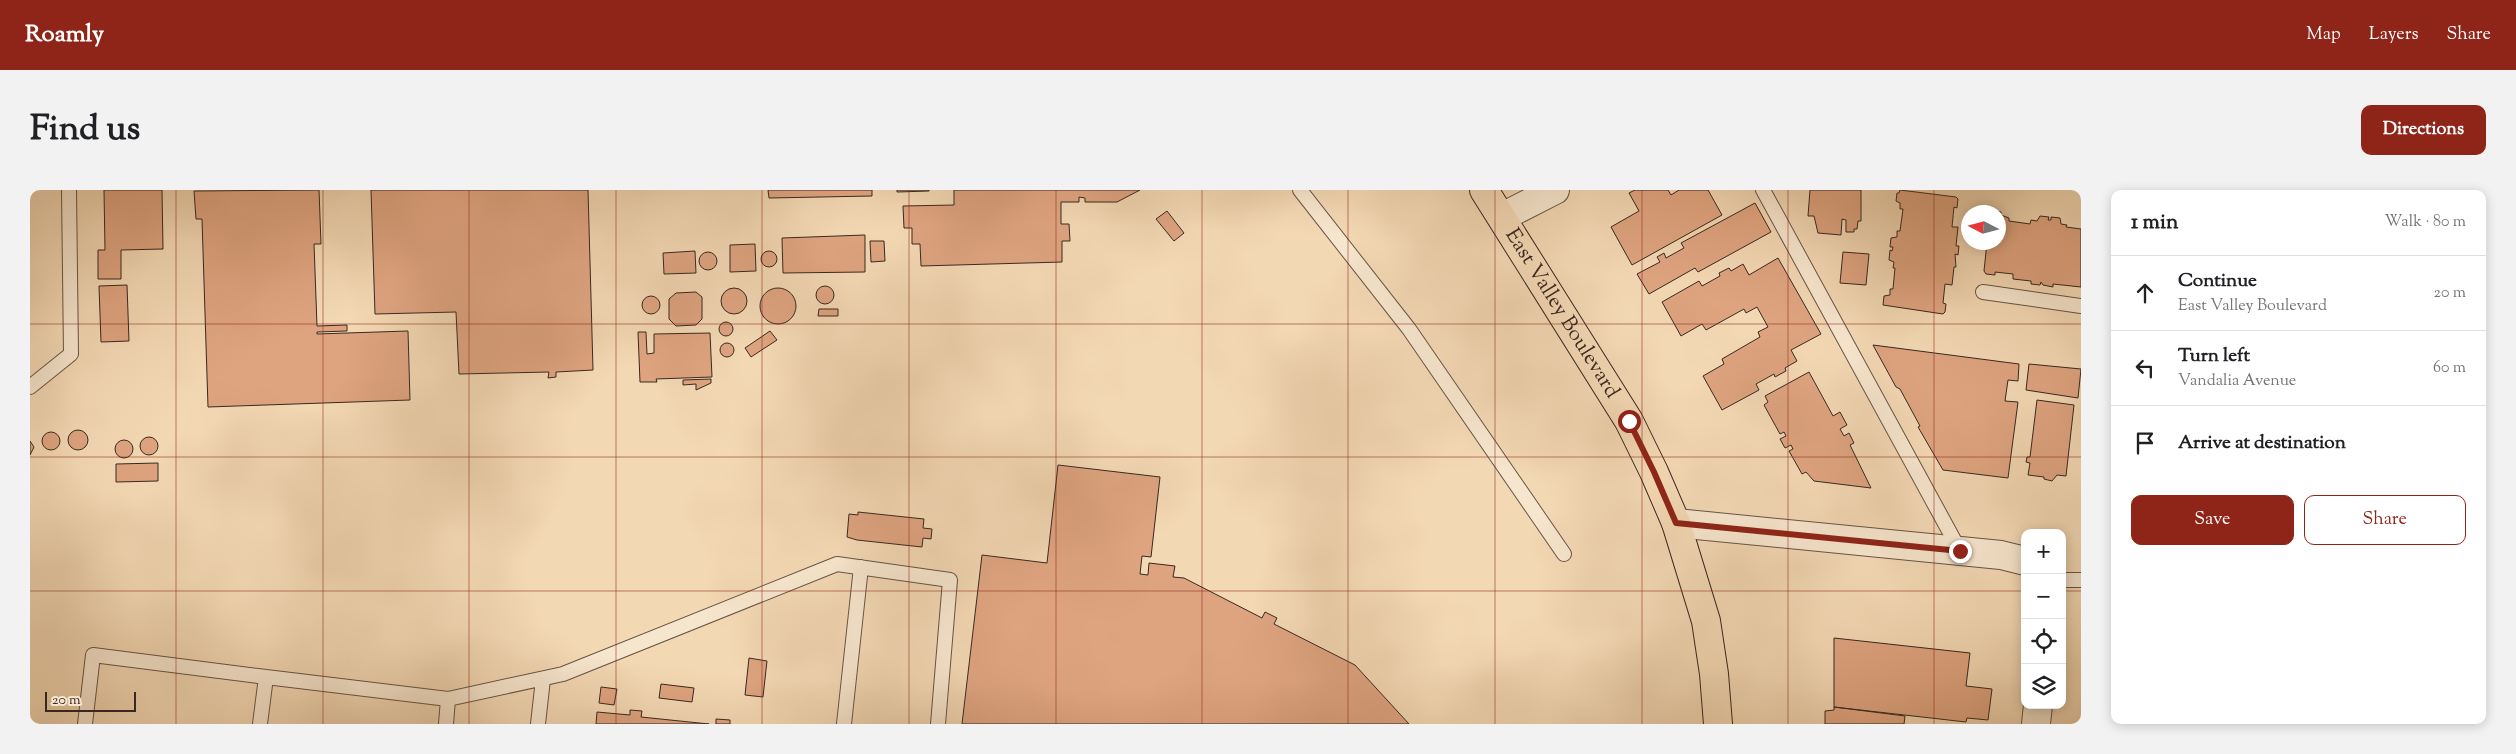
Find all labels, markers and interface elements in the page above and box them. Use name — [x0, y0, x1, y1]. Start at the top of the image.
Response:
text: Roamly — [25, 18, 104, 52]
text: Map — [2306, 22, 2341, 48]
text: Layers — [2369, 22, 2419, 48]
text: Share — [2447, 22, 2491, 48]
text: Find us — [30, 105, 140, 156]
button: Directions — [2361, 105, 2486, 155]
north arrow — [1961, 205, 2006, 250]
text: 1 min — [2131, 208, 2178, 238]
text: Walk · 80 m — [2384, 211, 2466, 234]
street label: East Valley Boulevard — [1497, 223, 1626, 405]
text: Continue — [2178, 268, 2257, 295]
icon: ahead — [2131, 279, 2159, 307]
text: 20 m — [2433, 282, 2466, 305]
text: East Valley Boulevard — [2178, 295, 2327, 318]
text: Turn left — [2178, 343, 2250, 370]
icon: left — [2131, 354, 2159, 382]
text: 60 m — [2433, 357, 2466, 380]
text: Vandalia Avenue — [2178, 370, 2296, 393]
route start — [1618, 410, 1641, 433]
icon: arrive — [2131, 429, 2159, 457]
text: Arrive at destination — [2178, 430, 2346, 457]
button: Save — [2131, 495, 2294, 545]
button: Share — [2304, 495, 2466, 545]
map controls — [2021, 529, 2066, 709]
button: + — [2021, 529, 2066, 574]
route end — [1949, 540, 1972, 563]
button: − — [2021, 574, 2066, 619]
button: locate — [2021, 619, 2066, 664]
button: layers — [2021, 664, 2066, 709]
scale bar — [45, 689, 136, 712]
text: 20 m — [52, 691, 81, 711]

